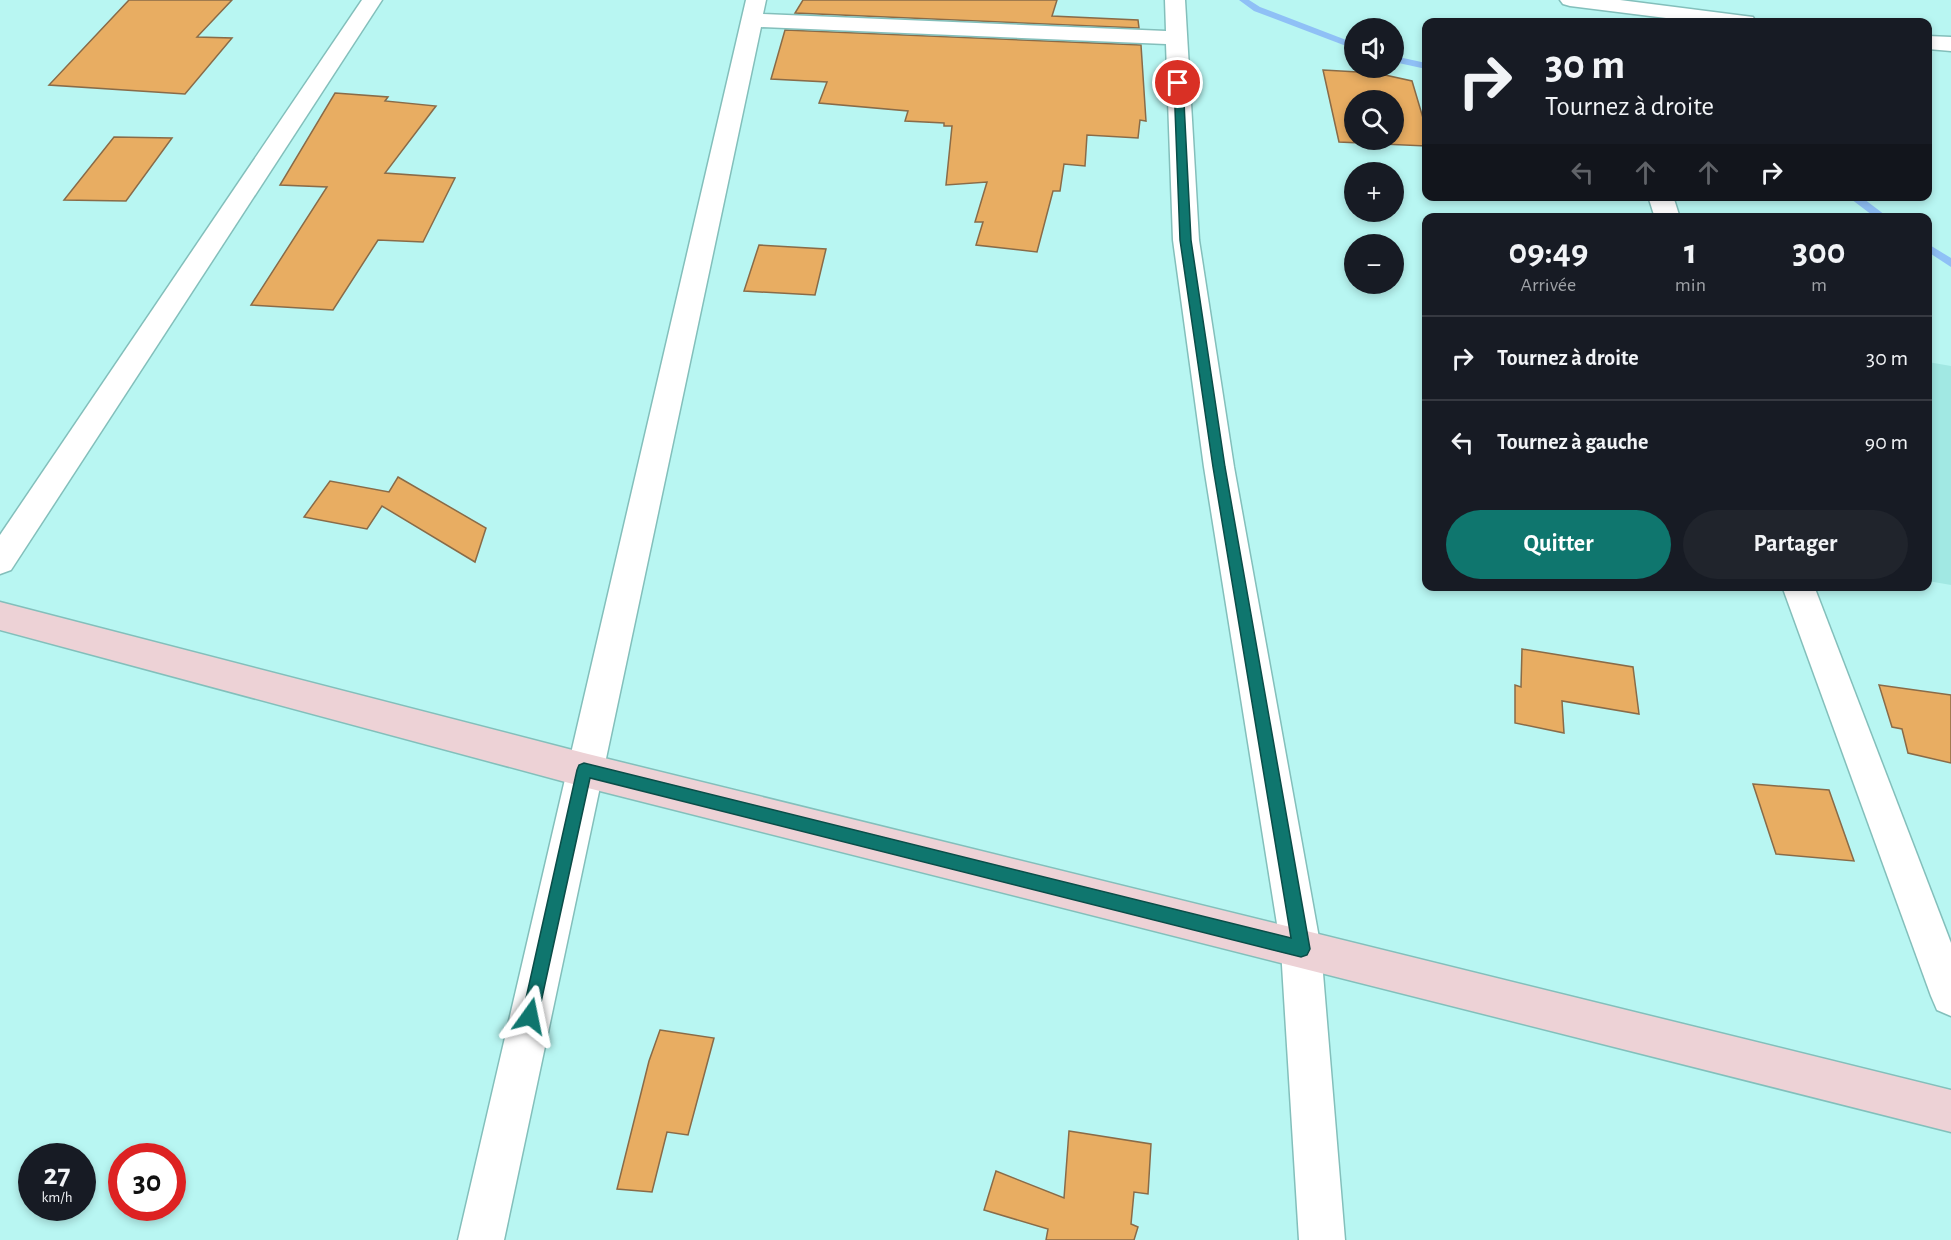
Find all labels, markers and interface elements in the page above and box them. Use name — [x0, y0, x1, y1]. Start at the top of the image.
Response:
map controls — [1344, 18, 1404, 294]
button: sound — [1344, 18, 1404, 78]
icon: right — [1446, 42, 1524, 120]
text: 30 m — [1545, 44, 1625, 86]
pin — [1152, 57, 1203, 108]
icon: arrive — [1161, 66, 1194, 99]
button: search — [1344, 90, 1404, 150]
text: Tournez à droite — [1545, 93, 1714, 120]
icon: left — [1566, 156, 1599, 189]
icon: ahead — [1629, 156, 1662, 189]
icon: ahead — [1692, 156, 1725, 189]
icon: right — [1755, 156, 1788, 189]
button: + — [1344, 162, 1404, 222]
button: − — [1344, 234, 1404, 294]
text: 09:49 — [1508, 234, 1588, 270]
text: 1 — [1684, 234, 1697, 270]
text: 300 — [1792, 234, 1846, 270]
text: Arrivée — [1521, 275, 1576, 295]
text: min — [1675, 275, 1706, 295]
text: m — [1811, 275, 1827, 295]
icon: right — [1446, 342, 1479, 375]
text: Tournez à droite — [1497, 347, 1639, 369]
text: 30 m — [1866, 347, 1908, 369]
icon: left — [1446, 426, 1479, 459]
text: Tournez à gauche — [1497, 431, 1648, 453]
text: 90 m — [1865, 431, 1908, 453]
button: Quitter — [1446, 510, 1671, 579]
button: Partager — [1683, 510, 1908, 579]
position arrow — [498, 984, 562, 1048]
speed limit sign: 30 — [108, 1143, 186, 1221]
text: 27 — [43, 1160, 71, 1190]
text: km/h — [42, 1190, 72, 1205]

